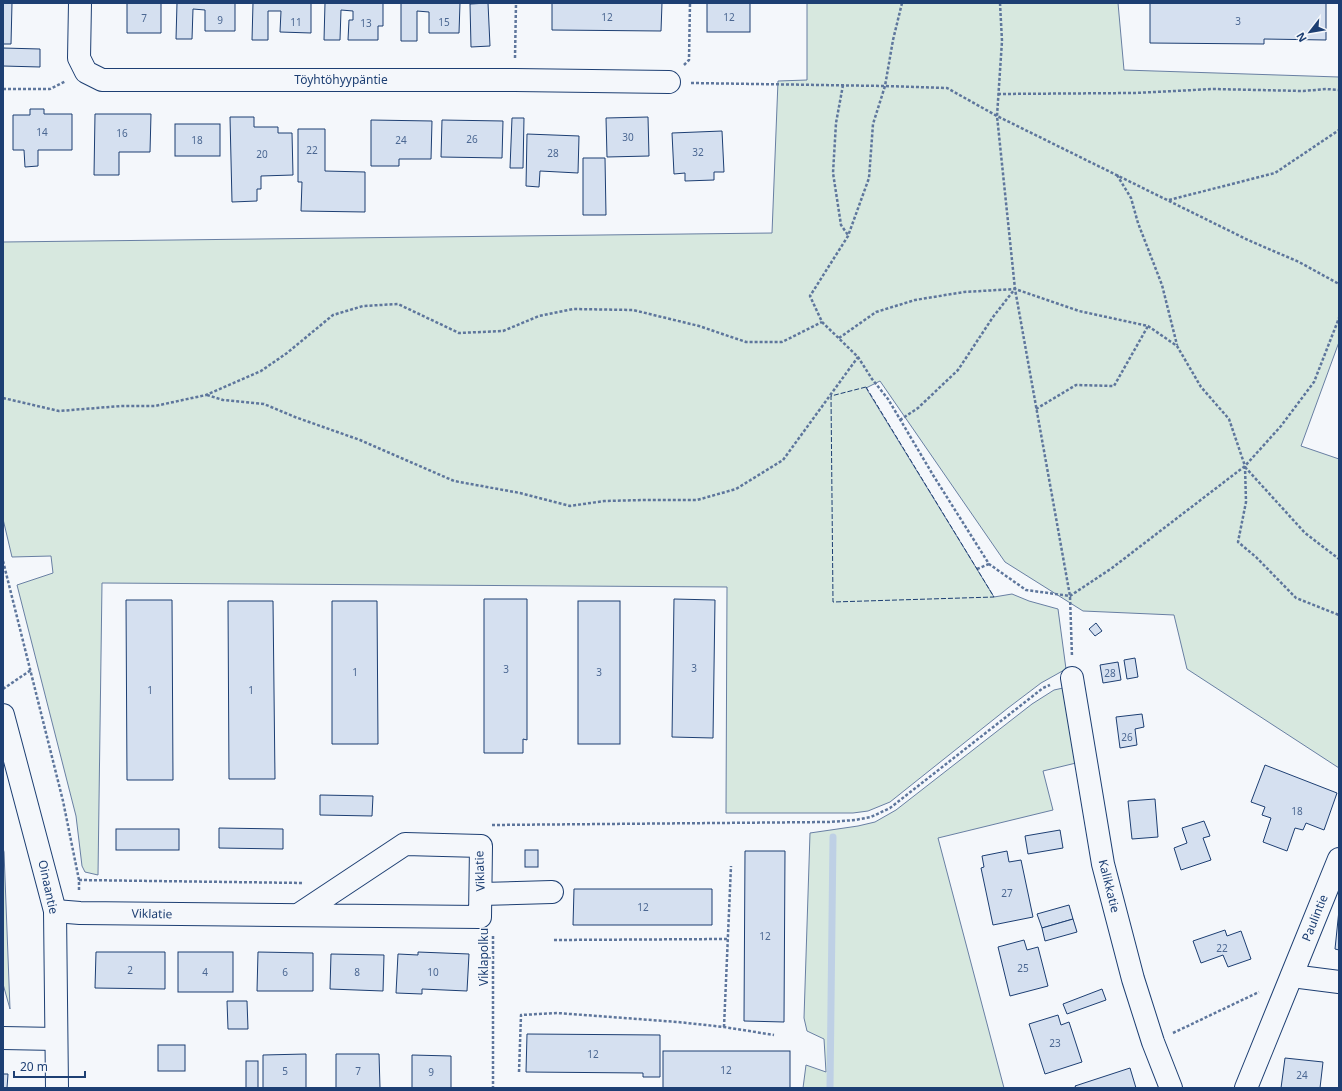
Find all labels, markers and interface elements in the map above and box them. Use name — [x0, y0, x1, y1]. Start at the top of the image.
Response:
house number: 12 — [601, 10, 613, 24]
house number: 12 — [723, 10, 735, 24]
house number: 7 — [141, 11, 147, 25]
north arrow — [1290, 12, 1330, 52]
house number: 9 — [217, 13, 223, 27]
house number: 3 — [1235, 14, 1241, 28]
house number: 11 — [290, 15, 302, 29]
house number: 15 — [438, 15, 450, 29]
house number: 13 — [360, 16, 372, 30]
text: N — [1292, 30, 1310, 45]
street label: Töyhtöhyypäntie — [294, 71, 388, 88]
house number: 14 — [36, 125, 48, 139]
house number: 16 — [116, 126, 128, 140]
house number: 30 — [622, 130, 634, 144]
house number: 26 — [466, 132, 478, 146]
house number: 18 — [191, 133, 203, 147]
house number: 24 — [395, 133, 407, 147]
house number: 22 — [306, 143, 318, 157]
house number: 32 — [692, 145, 704, 159]
house number: 28 — [547, 146, 559, 160]
house number: 20 — [256, 147, 268, 161]
house number: 3 — [691, 661, 697, 675]
house number: 3 — [503, 662, 509, 676]
house number: 1 — [352, 665, 358, 679]
house number: 3 — [596, 665, 602, 679]
house number: 28 — [1104, 666, 1116, 680]
house number: 1 — [147, 683, 153, 697]
house number: 1 — [248, 683, 254, 697]
house number: 26 — [1121, 730, 1133, 744]
house number: 18 — [1291, 804, 1303, 818]
street label: Viklatie — [470, 850, 489, 892]
street label: Oinaantie — [34, 858, 63, 916]
street label: Kalikkatie — [1095, 858, 1124, 914]
house number: 27 — [1001, 886, 1013, 900]
street label: Paulintie — [1297, 892, 1332, 944]
house number: 12 — [637, 900, 649, 914]
street label: Viklatie — [131, 905, 173, 922]
street label: Viklapolku — [475, 928, 492, 986]
house number: 12 — [759, 929, 771, 943]
house number: 22 — [1216, 941, 1228, 955]
house number: 25 — [1017, 961, 1029, 975]
house number: 2 — [127, 963, 133, 977]
house number: 4 — [202, 965, 208, 979]
house number: 6 — [282, 965, 288, 979]
house number: 8 — [354, 965, 360, 979]
house number: 10 — [427, 965, 439, 979]
house number: 23 — [1049, 1036, 1061, 1050]
house number: 12 — [587, 1047, 599, 1061]
scale bar — [14, 1053, 85, 1079]
text: 20 m — [20, 1058, 48, 1075]
house number: 12 — [720, 1063, 732, 1077]
house number: 5 — [282, 1064, 288, 1078]
house number: 7 — [355, 1064, 361, 1078]
house number: 9 — [428, 1065, 434, 1079]
house number: 24 — [1296, 1068, 1308, 1082]

